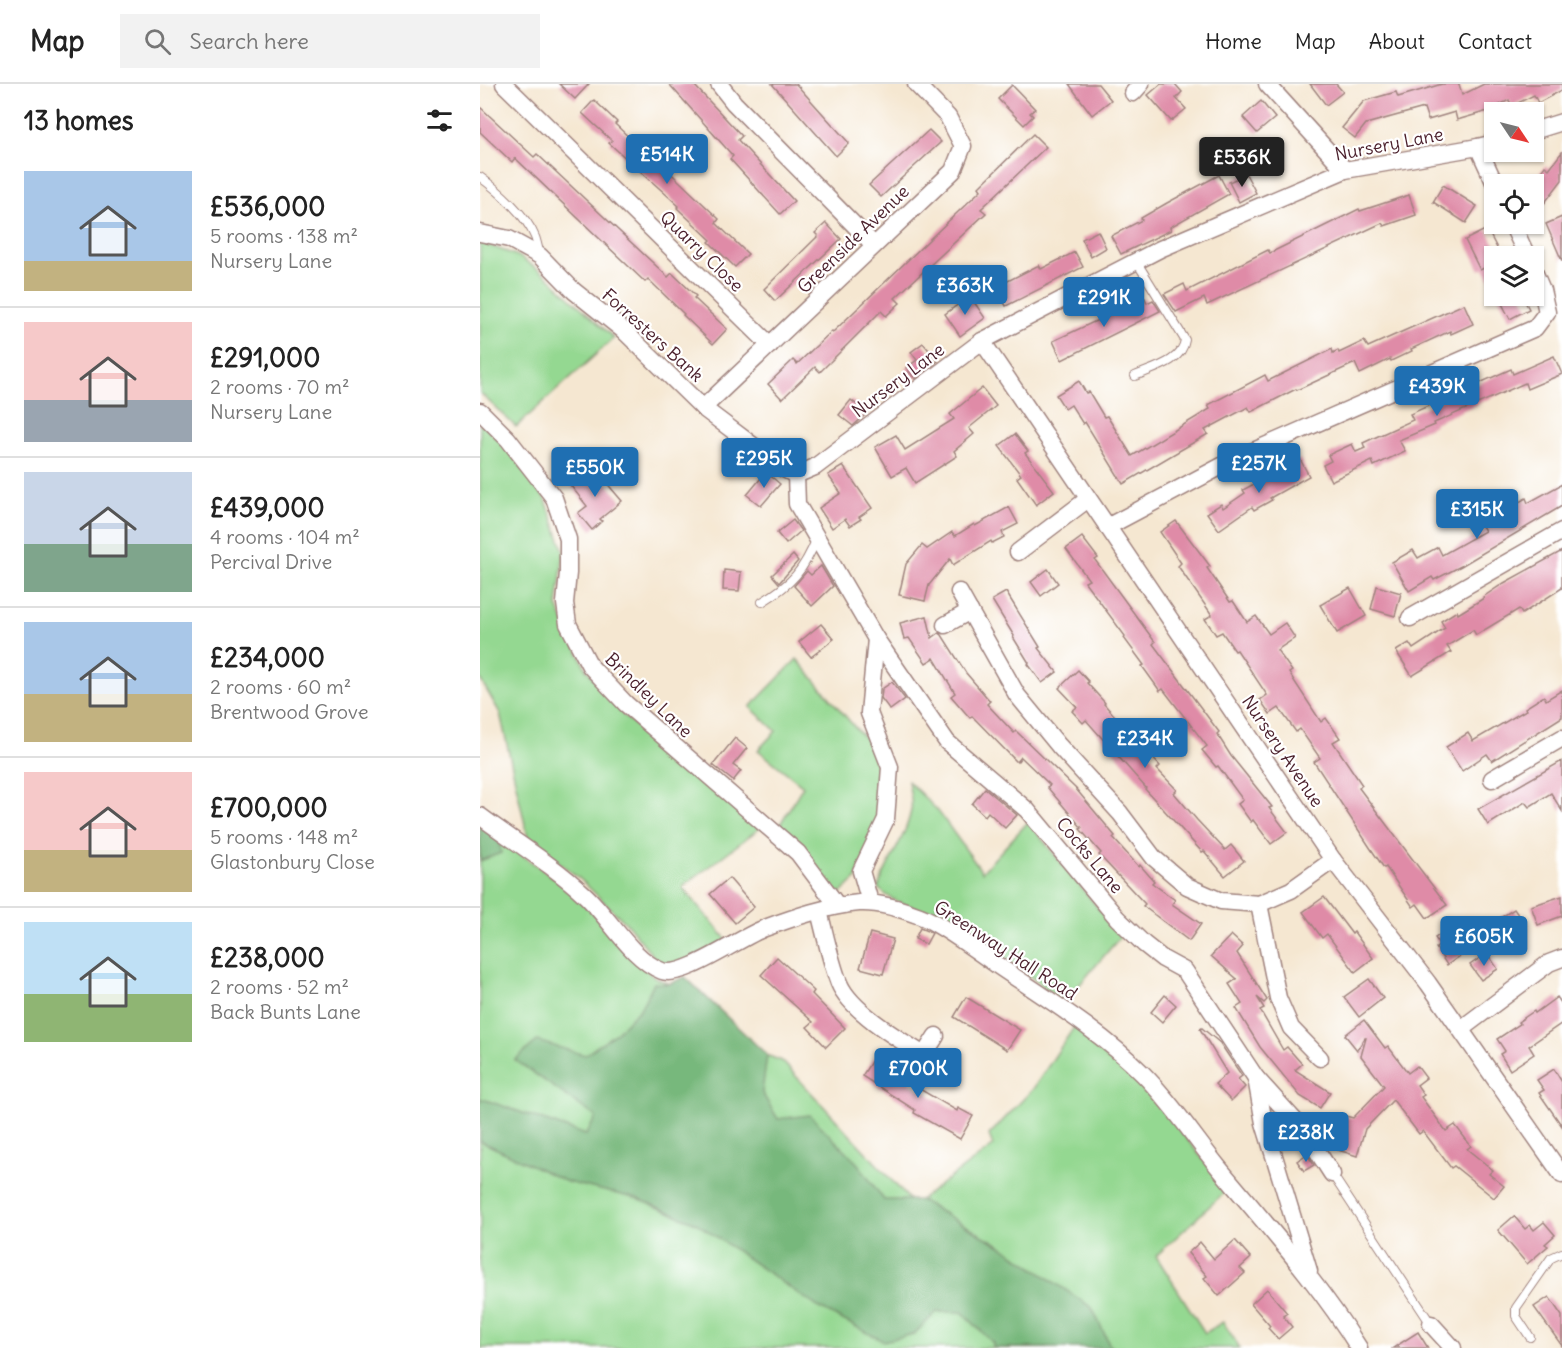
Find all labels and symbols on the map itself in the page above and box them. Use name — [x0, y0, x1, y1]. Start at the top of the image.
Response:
north arrow — [1484, 102, 1544, 162]
street label: Nursery Lane — [1333, 122, 1445, 166]
pin: £514K — [625, 134, 709, 185]
pin: £536K — [1200, 137, 1284, 188]
street label: Greenside Avenue — [792, 180, 914, 298]
street label: Quarry Close — [655, 205, 749, 297]
pin: £363K — [923, 265, 1007, 316]
pin: £291K — [1062, 277, 1146, 328]
street label: Forresters Bank — [598, 283, 708, 387]
street label: Nursery Lane — [847, 338, 949, 422]
pin: £439K — [1395, 366, 1479, 417]
pin: £295K — [722, 438, 806, 489]
pin: £257K — [1217, 443, 1301, 494]
pin: £550K — [553, 447, 637, 498]
pin: £315K — [1435, 489, 1519, 540]
street label: Brindley Lane — [601, 648, 697, 742]
street label: Nursery Avenue — [1237, 691, 1329, 811]
pin: £234K — [1103, 718, 1187, 769]
street label: Cocks Lane — [1051, 812, 1129, 898]
street label: Greenway Hall Road — [930, 895, 1082, 1005]
pin: £605K — [1442, 916, 1526, 967]
pin: £700K — [876, 1048, 960, 1099]
pin: £238K — [1264, 1112, 1348, 1163]

